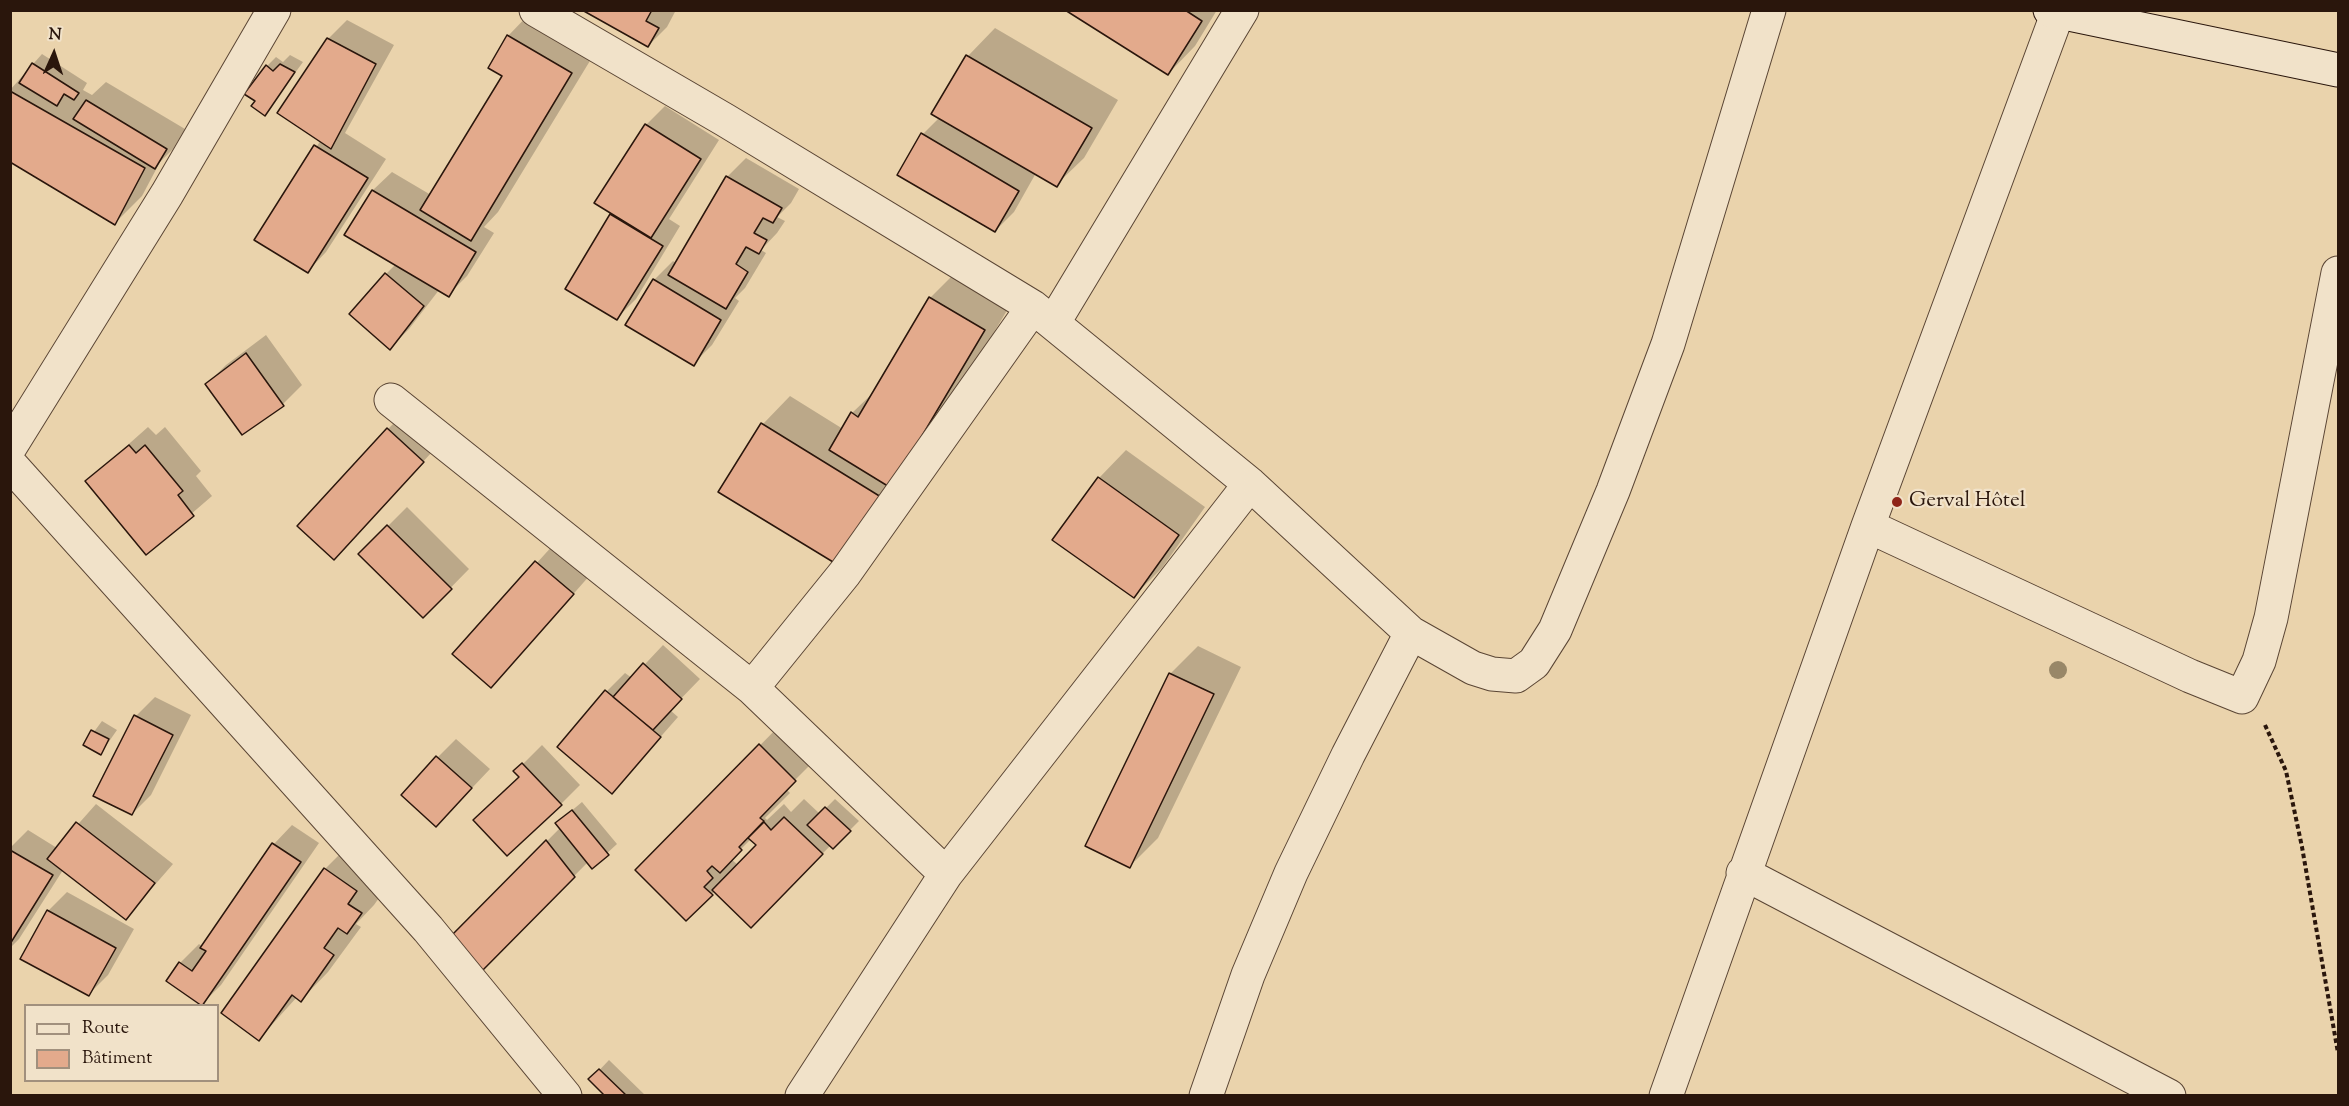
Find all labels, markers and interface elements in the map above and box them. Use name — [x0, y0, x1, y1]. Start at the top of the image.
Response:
north arrow — [24, 24, 84, 84]
text: N — [48, 24, 62, 47]
place label: Gerval Hôtel — [1909, 489, 2026, 515]
marker: Gerval Hôtel — [1890, 495, 1904, 509]
legend — [24, 1004, 219, 1082]
text: Route — [82, 1016, 129, 1042]
text: Bâtiment — [82, 1046, 152, 1072]

